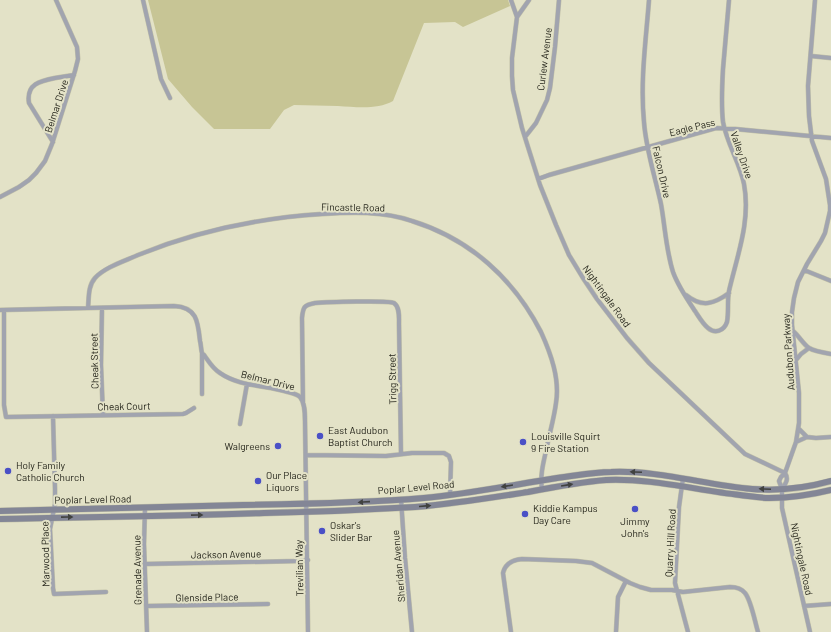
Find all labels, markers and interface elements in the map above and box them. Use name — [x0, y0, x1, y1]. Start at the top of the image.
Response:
street label: Curlew Avenue — [534, 27, 554, 91]
street label: Belmar Drive — [42, 78, 70, 134]
street label: Eagle Pass — [668, 115, 716, 138]
street label: Valley Drive — [728, 130, 756, 180]
street label: Falcon Drive — [650, 145, 674, 199]
street label: Fincastle Road — [321, 200, 385, 214]
street label: Nightingale Road — [580, 263, 634, 329]
street label: Audubon Parkway — [779, 313, 797, 391]
street label: Cheak Street — [88, 332, 100, 389]
street label: Trigg Street — [386, 353, 398, 405]
street label: Belmar Drive — [240, 368, 296, 392]
street label: Cheak Court — [97, 400, 151, 412]
place label: East Audubon Baptist Church — [328, 424, 392, 448]
place label: Louisville Squirt 9 Fire Station — [531, 430, 601, 454]
marker: East Audubon Baptist Church — [315, 431, 325, 441]
marker: Louisville Squirt 9 Fire Station — [518, 437, 528, 447]
place label: Walgreens — [224, 440, 270, 452]
marker: Walgreens — [273, 441, 283, 451]
place label: Holy Family Catholic Church — [16, 459, 85, 483]
marker: Holy Family Catholic Church — [3, 466, 13, 476]
place label: Our Place Liquors — [266, 469, 307, 493]
one-way arrow — [629, 469, 642, 475]
marker: Our Place Liquors — [253, 476, 263, 486]
street label: Poplar Level Road — [377, 478, 455, 496]
one-way arrow — [561, 482, 573, 488]
one-way arrow — [501, 483, 513, 489]
one-way arrow — [759, 486, 771, 493]
street label: Poplar Level Road — [54, 492, 132, 506]
one-way arrow — [358, 498, 370, 505]
place label: Kiddie Kampus Day Care — [533, 502, 598, 526]
one-way arrow — [419, 503, 431, 509]
marker: Jimmy John's — [630, 504, 640, 514]
marker: Kiddie Kampus Day Care — [520, 509, 530, 519]
street label: Quarry Hill Road — [662, 509, 678, 577]
one-way arrow — [191, 512, 204, 518]
one-way arrow — [61, 514, 73, 521]
place label: Jimmy John's — [620, 515, 650, 539]
place label: Oskar's Slider Bar — [330, 519, 372, 543]
street label: Marwood Place — [38, 521, 52, 587]
street label: Nightingale Road — [788, 522, 816, 596]
marker: Oskar's Slider Bar — [317, 526, 327, 536]
street label: Sheridan Avenue — [389, 529, 407, 603]
street label: Grenade Avenue — [130, 535, 144, 605]
street label: Trevilian Way — [293, 539, 305, 596]
street label: Jackson Avenue — [191, 547, 261, 561]
street label: Glenside Place — [175, 590, 239, 604]

